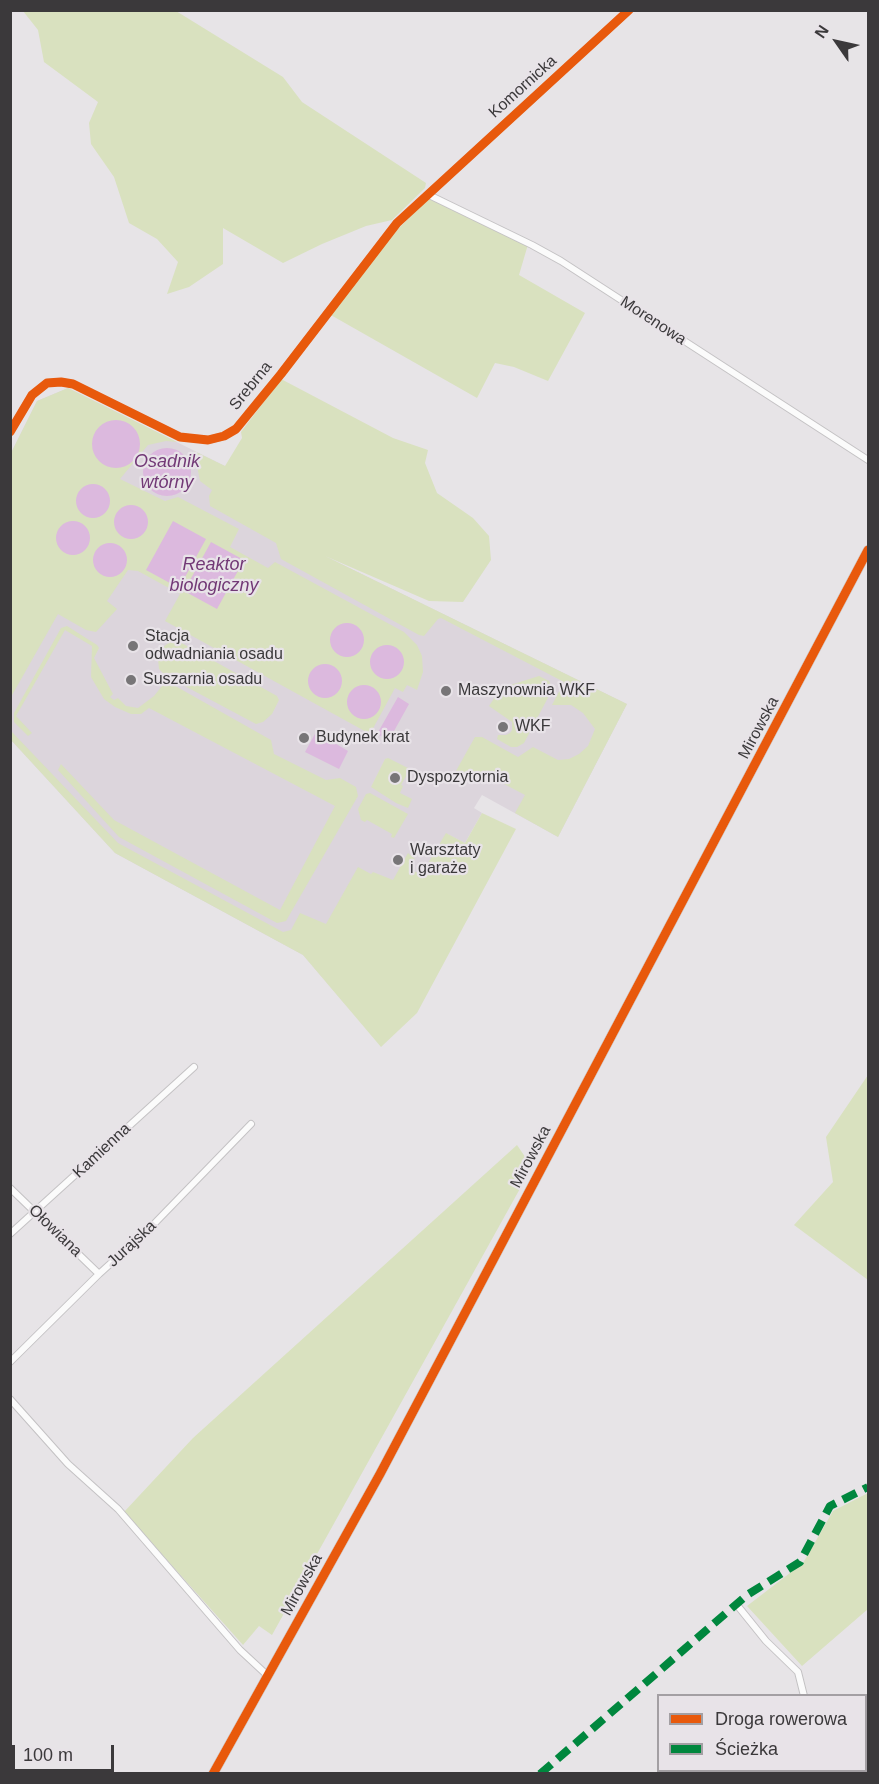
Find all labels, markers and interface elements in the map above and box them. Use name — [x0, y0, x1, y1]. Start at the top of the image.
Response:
north arrow — [807, 12, 867, 72]
text: N — [811, 22, 832, 41]
street label: Komornicka — [485, 52, 561, 122]
street label: Morenowa — [616, 293, 690, 349]
street label: Srebrna — [226, 358, 276, 414]
water label: Osadnik wtórny — [134, 451, 200, 494]
water label: Reaktor biologiczny — [169, 554, 259, 596]
place label: Stacja odwadniania osadu — [145, 627, 283, 665]
marker: Stacja odwadniania osadu — [126, 639, 140, 653]
place label: Suszarnia osadu — [143, 670, 262, 690]
marker: Suszarnia osadu — [124, 673, 138, 687]
place label: Maszynownia WKF — [458, 681, 595, 701]
marker: Maszynownia WKF — [439, 684, 453, 698]
street label: Mirowska — [735, 694, 783, 762]
place label: WKF — [515, 717, 551, 737]
marker: WKF — [496, 720, 510, 734]
place label: Budynek krat — [316, 728, 409, 748]
marker: Budynek krat — [297, 731, 311, 745]
place label: Dyspozytornia — [407, 768, 508, 788]
marker: Dyspozytornia — [388, 771, 402, 785]
place label: Warsztaty i garaże — [410, 841, 481, 879]
marker: Warsztaty i garaże — [391, 853, 405, 867]
street label: Kamienna — [69, 1119, 135, 1183]
street label: Mirowska — [507, 1123, 555, 1191]
street label: Ołowiana — [24, 1201, 86, 1261]
street label: Jurajska — [104, 1217, 160, 1271]
street label: Mirowska — [277, 1551, 327, 1619]
legend — [657, 1694, 867, 1772]
text: Droga rowerowa — [715, 1709, 847, 1729]
scale bar — [15, 1733, 117, 1771]
text: Ścieżka — [715, 1739, 778, 1759]
text: 100 m — [23, 1745, 73, 1765]

